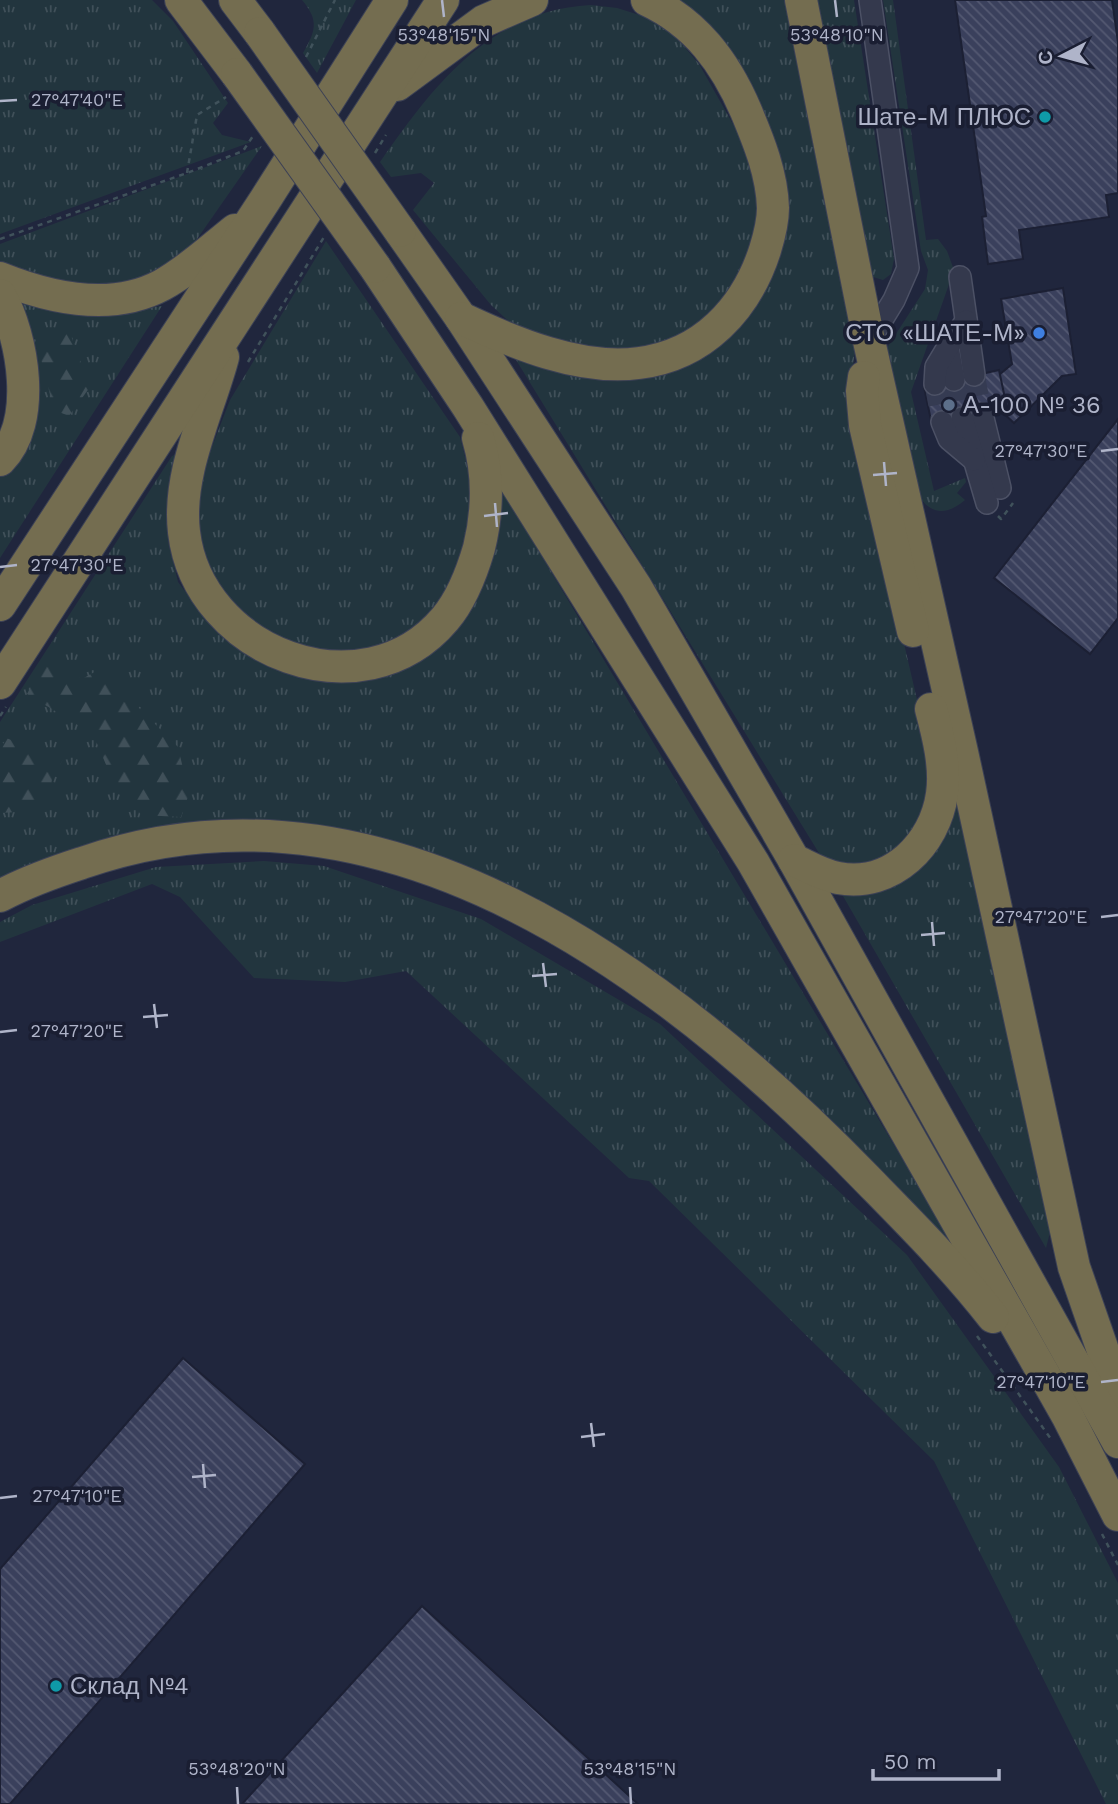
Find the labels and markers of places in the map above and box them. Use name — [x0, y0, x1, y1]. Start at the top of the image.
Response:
place label: Шате-М ПЛЮС — [857, 103, 1031, 131]
marker: Шате-М ПЛЮС — [1037, 109, 1053, 125]
place label: СТО «ШАТЕ-М» — [845, 319, 1025, 347]
marker: СТО «ШАТЕ-М» — [1031, 325, 1047, 341]
place label: А-100 № 36 — [963, 391, 1101, 419]
marker: А-100 № 36 — [941, 397, 957, 413]
place label: Склад №4 — [70, 1672, 189, 1700]
marker: Склад №4 — [48, 1678, 64, 1694]

